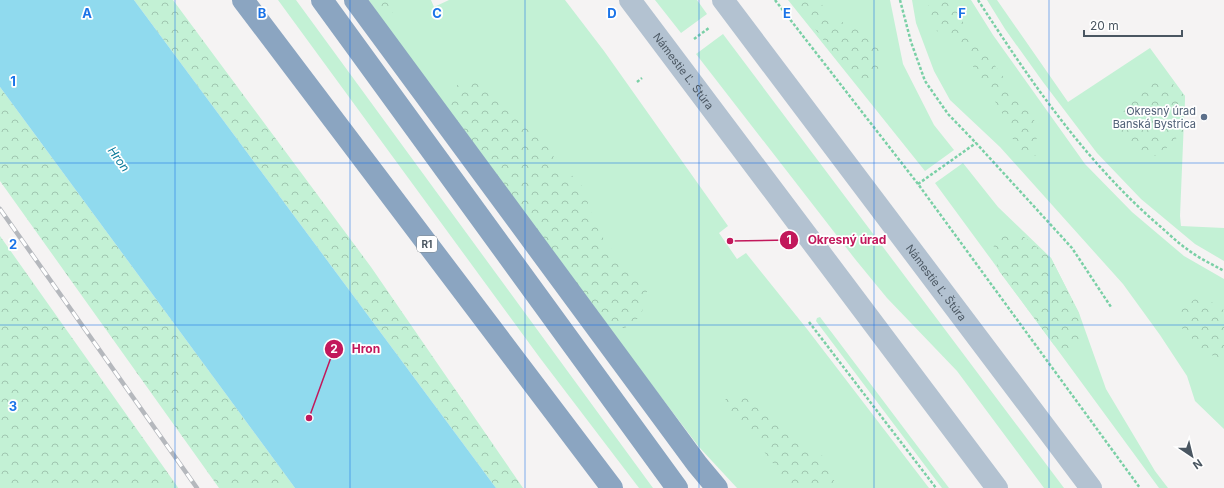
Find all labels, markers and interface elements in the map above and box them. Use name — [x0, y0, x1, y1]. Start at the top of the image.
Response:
text: A — [82, 5, 92, 21]
text: B — [258, 5, 267, 21]
text: C — [432, 5, 442, 21]
text: D — [607, 5, 617, 21]
text: E — [783, 5, 791, 21]
text: F — [958, 5, 966, 21]
scale bar — [1084, 12, 1182, 38]
text: 20 m — [1090, 18, 1119, 33]
street label: Námestie Ľ. Štúra — [650, 30, 717, 112]
text: 1 — [10, 73, 16, 89]
place label: Okresný úrad Banská Bystrica — [1113, 104, 1196, 131]
marker: Okresný úrad Banská Bystrica — [1199, 112, 1209, 122]
water label: Hron — [105, 143, 133, 175]
callout: Okresný úrad — [779, 228, 894, 252]
text: 1 — [786, 232, 792, 247]
text: Okresný úrad — [808, 232, 886, 247]
text: 2 — [9, 236, 17, 252]
road number: R1 — [417, 236, 437, 252]
street label: Námestie Ľ. Štúra — [903, 242, 969, 324]
callout: Hron — [324, 337, 388, 361]
text: 2 — [330, 341, 338, 356]
text: Hron — [352, 341, 380, 356]
text: 3 — [9, 398, 17, 414]
north arrow — [1172, 436, 1212, 476]
text: N — [1190, 456, 1205, 472]

